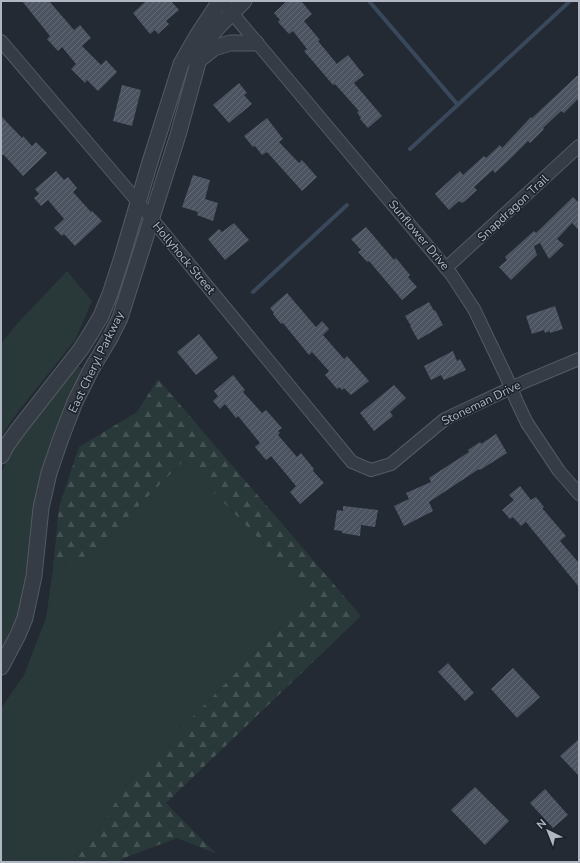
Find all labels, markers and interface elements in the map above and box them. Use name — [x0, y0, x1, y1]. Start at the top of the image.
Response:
street label: Snapdragon Trail — [474, 170, 552, 245]
street label: Sunflower Drive — [385, 196, 453, 274]
street label: Hollyhock Street — [149, 218, 220, 298]
street label: East Cheryl Parkway — [64, 308, 128, 415]
street label: Stoneman Drive — [439, 377, 523, 429]
north arrow — [528, 811, 568, 851]
text: N — [533, 816, 550, 832]

